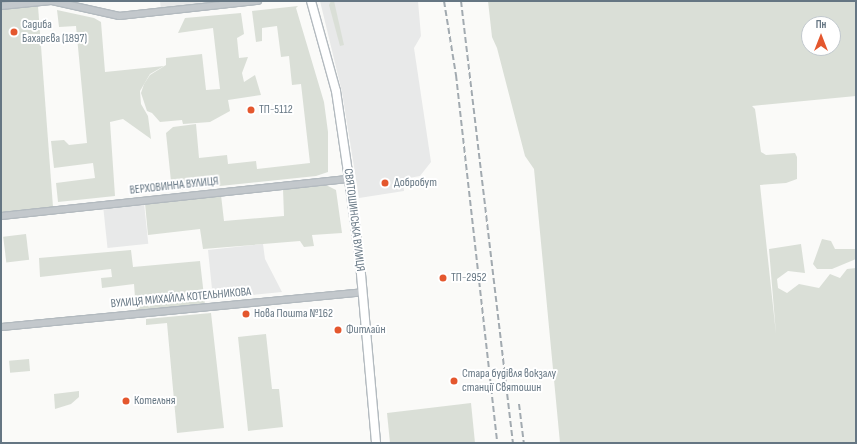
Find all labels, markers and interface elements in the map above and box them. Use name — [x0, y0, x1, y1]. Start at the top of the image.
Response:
north arrow — [801, 16, 841, 56]
place label: Садиба Бахарєва (1897) — [22, 18, 87, 46]
text: Пн — [816, 18, 826, 31]
marker: Садиба Бахарєва (1897) — [9, 27, 19, 37]
place label: ТП-5112 — [259, 103, 293, 117]
marker: ТП-5112 — [246, 105, 256, 115]
street label: СВЯТОШИНСЬКА ВУЛИЦЯ — [341, 168, 367, 272]
street label: ВЕРХОВИННА ВУЛИЦЯ — [129, 174, 219, 198]
place label: Добробут — [394, 176, 437, 190]
marker: Добробут — [379, 177, 391, 189]
place label: ТП-2952 — [451, 271, 486, 285]
marker: ТП-2952 — [438, 273, 448, 283]
street label: ВУЛИЦЯ МИХАЙЛА КОТЕЛЬНИКОВА — [110, 285, 252, 311]
place label: Нова Пошта №162 — [254, 307, 333, 321]
marker: Нова Пошта №162 — [241, 309, 251, 319]
place label: Фитлайн — [346, 323, 385, 337]
marker: Фитлайн — [333, 325, 343, 335]
place label: Стара будівля вокзалу станції Святошин — [462, 367, 556, 395]
marker: Стара будівля вокзалу станції Святошин — [449, 376, 459, 386]
place label: Котельня — [134, 394, 175, 408]
marker: Котельня — [121, 396, 131, 406]

